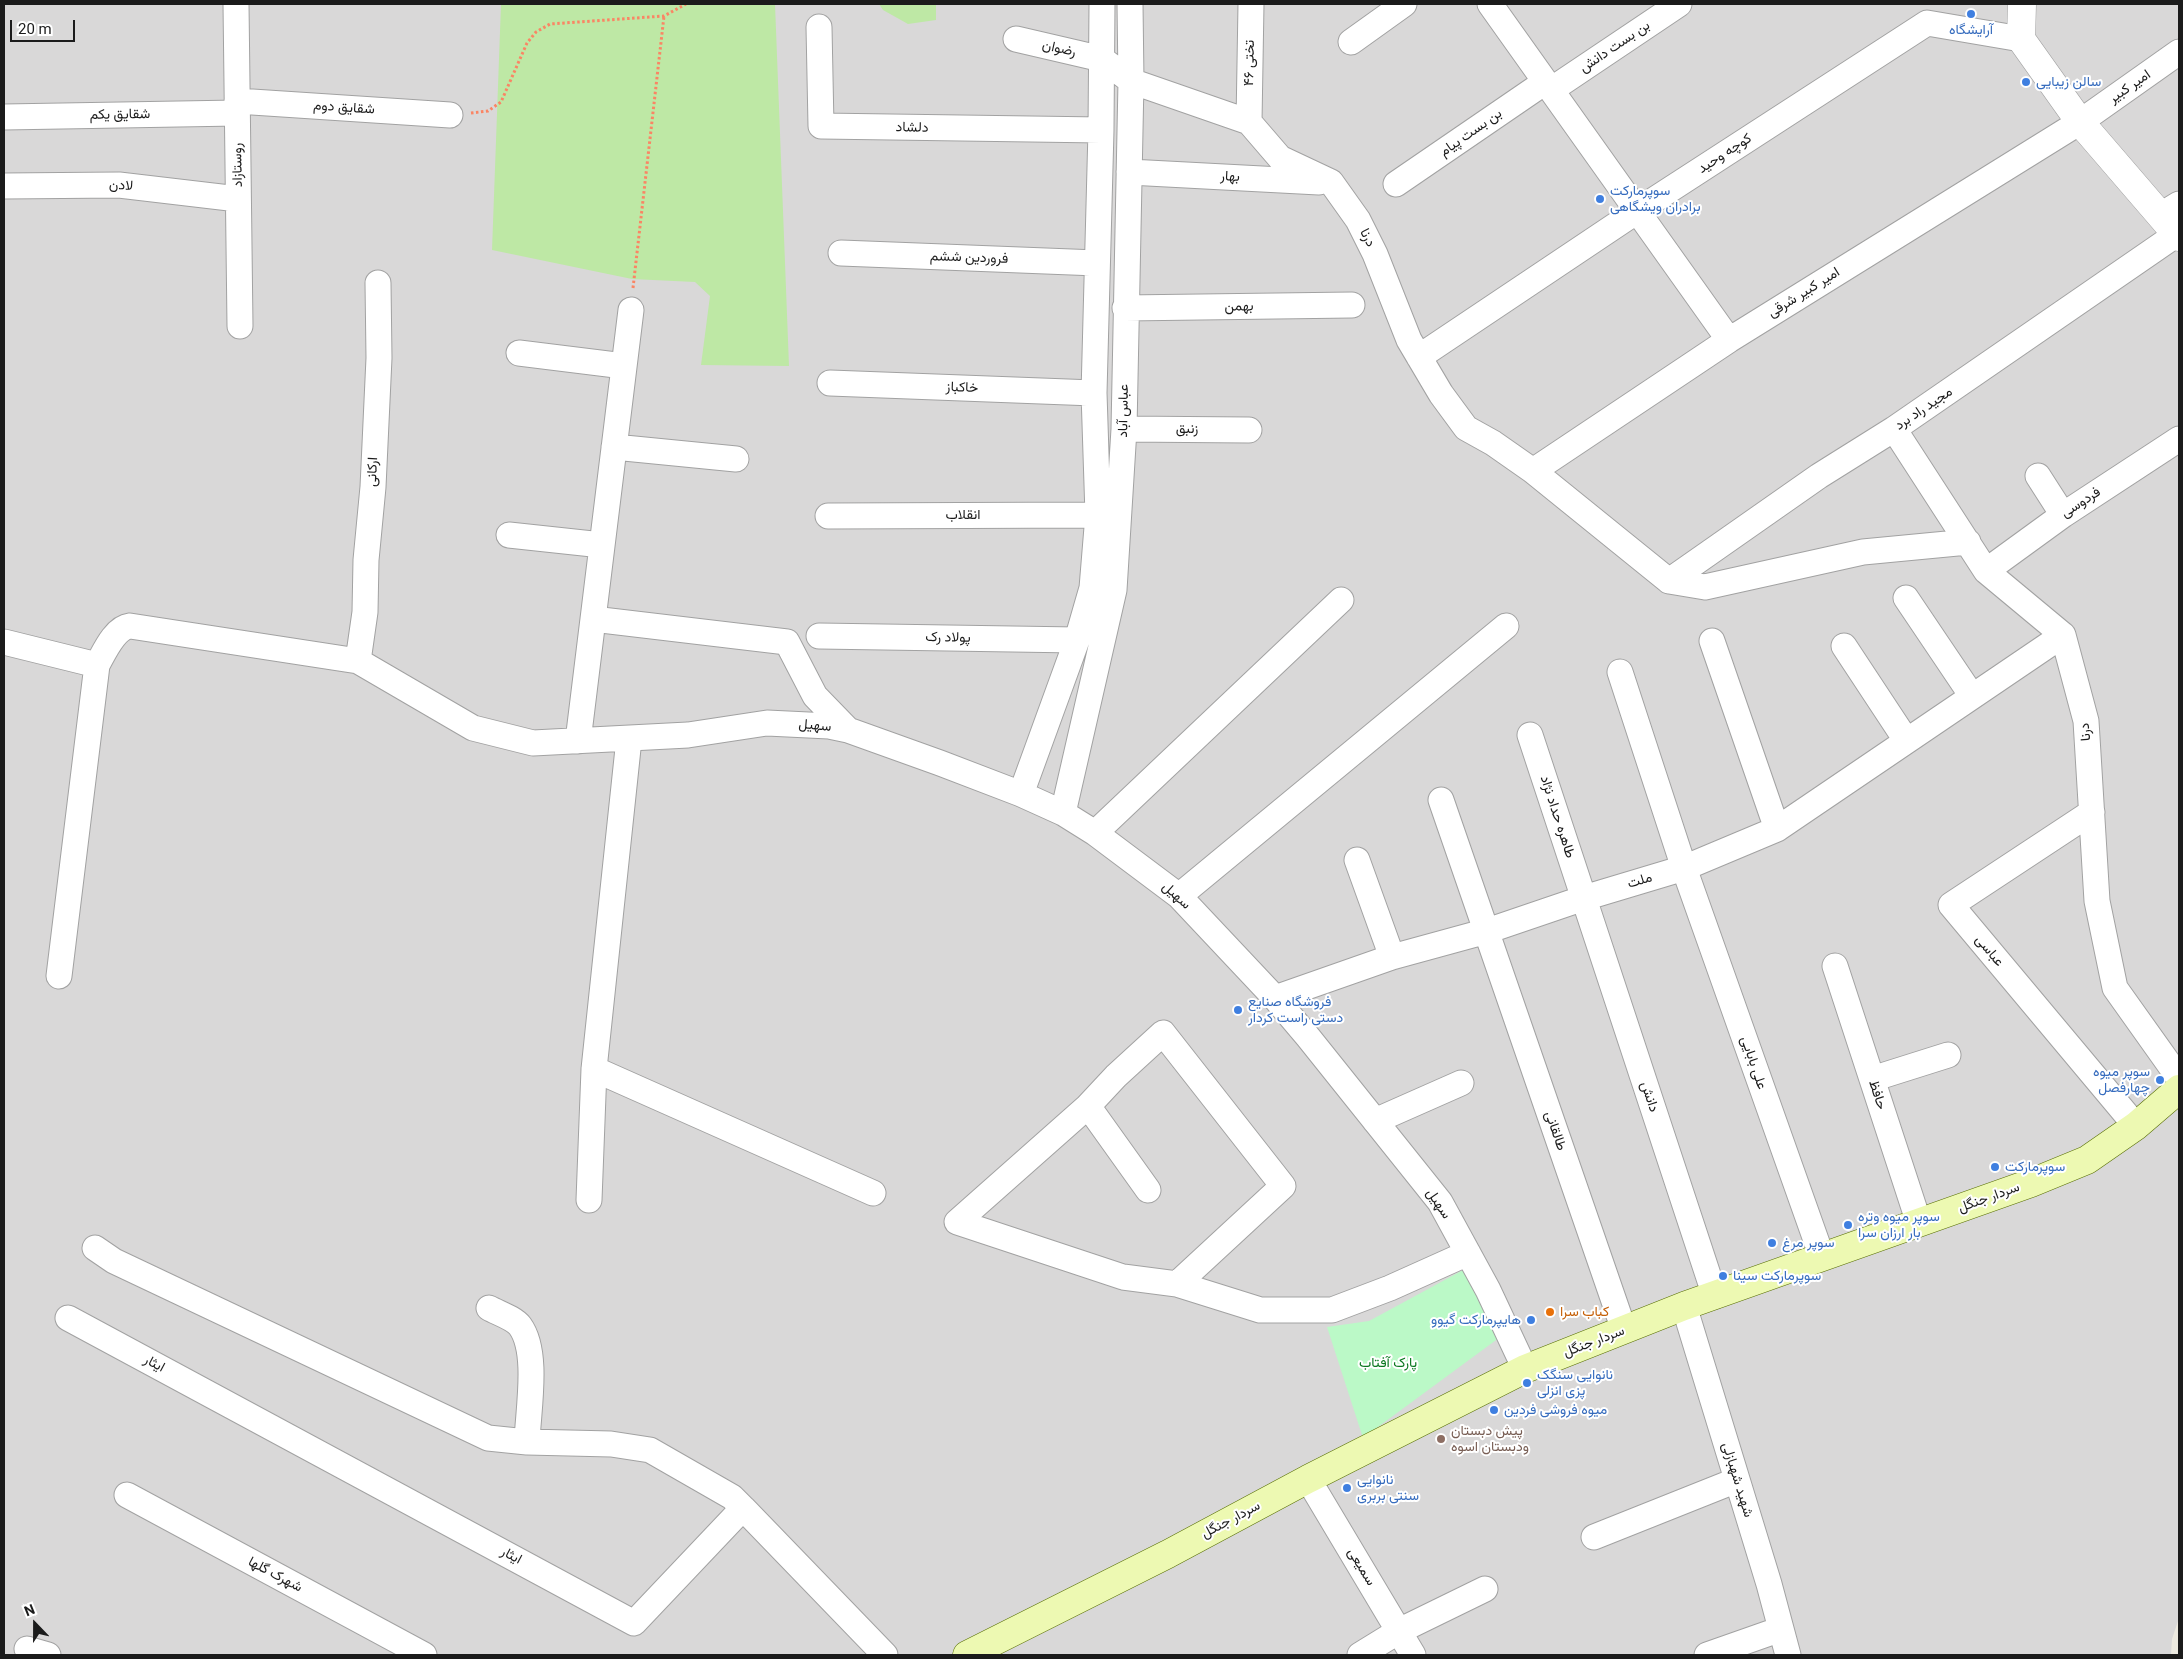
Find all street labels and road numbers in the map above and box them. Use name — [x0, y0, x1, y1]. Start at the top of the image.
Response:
street label: بن بست دانش — [1577, 17, 1653, 77]
street label: رضوان — [1040, 37, 1078, 61]
street label: تختی ۴۶ — [1241, 40, 1259, 86]
street label: امیر کبیر — [2106, 67, 2154, 107]
street label: شقایق دوم — [313, 97, 375, 119]
street label: بن بست پیام — [1437, 105, 1505, 161]
street label: شقایق یکم — [90, 106, 150, 124]
street label: دلشاد — [895, 119, 929, 137]
street label: کوچه وحید — [1695, 130, 1755, 178]
street label: روستازاد — [229, 143, 247, 187]
street label: بهار — [1220, 168, 1240, 186]
street label: لادن — [109, 177, 133, 195]
street label: درنا — [1355, 226, 1379, 250]
street label: فروردین ششم — [930, 248, 1008, 268]
street label: امیر کبیر شرقی — [1765, 264, 1843, 322]
street label: بهمن — [1224, 298, 1254, 316]
street label: خاکباز — [945, 379, 979, 397]
street label: عباس آباد — [1115, 384, 1133, 438]
street label: مجید راد برد — [1892, 384, 1956, 434]
street label: زنبق — [1176, 421, 1198, 437]
street label: ارکانی — [364, 457, 382, 487]
street label: فردوسی — [2058, 484, 2104, 522]
street label: انقلاب — [946, 507, 980, 523]
street label: پولاد رک — [925, 629, 971, 647]
street label: سهیل — [798, 716, 832, 736]
street label: درنا — [2077, 722, 2095, 742]
street label: طاهره حداد نژاد — [1536, 774, 1578, 860]
street label: ملت — [1626, 869, 1654, 893]
street label: سهیل — [1158, 879, 1194, 913]
street label: عباسی — [1971, 932, 2007, 970]
street label: علی بابایی — [1736, 1034, 1770, 1092]
street label: حافظ — [1864, 1078, 1890, 1112]
street label: دانش — [1636, 1080, 1662, 1114]
street label: طالقانی — [1540, 1109, 1570, 1153]
street label: سردار جنگل — [1956, 1179, 2022, 1217]
street label: سهیل — [1422, 1186, 1454, 1222]
street label: سردار جنگل — [1561, 1323, 1627, 1361]
street label: ایثار — [141, 1352, 167, 1376]
street label: شهید شهبازلی — [1718, 1440, 1756, 1520]
street label: سردار جنگل — [1199, 1498, 1263, 1542]
street label: ایثار — [498, 1544, 524, 1568]
street label: سمیعی — [1343, 1545, 1379, 1589]
street label: شهرک گلها — [245, 1554, 305, 1596]

